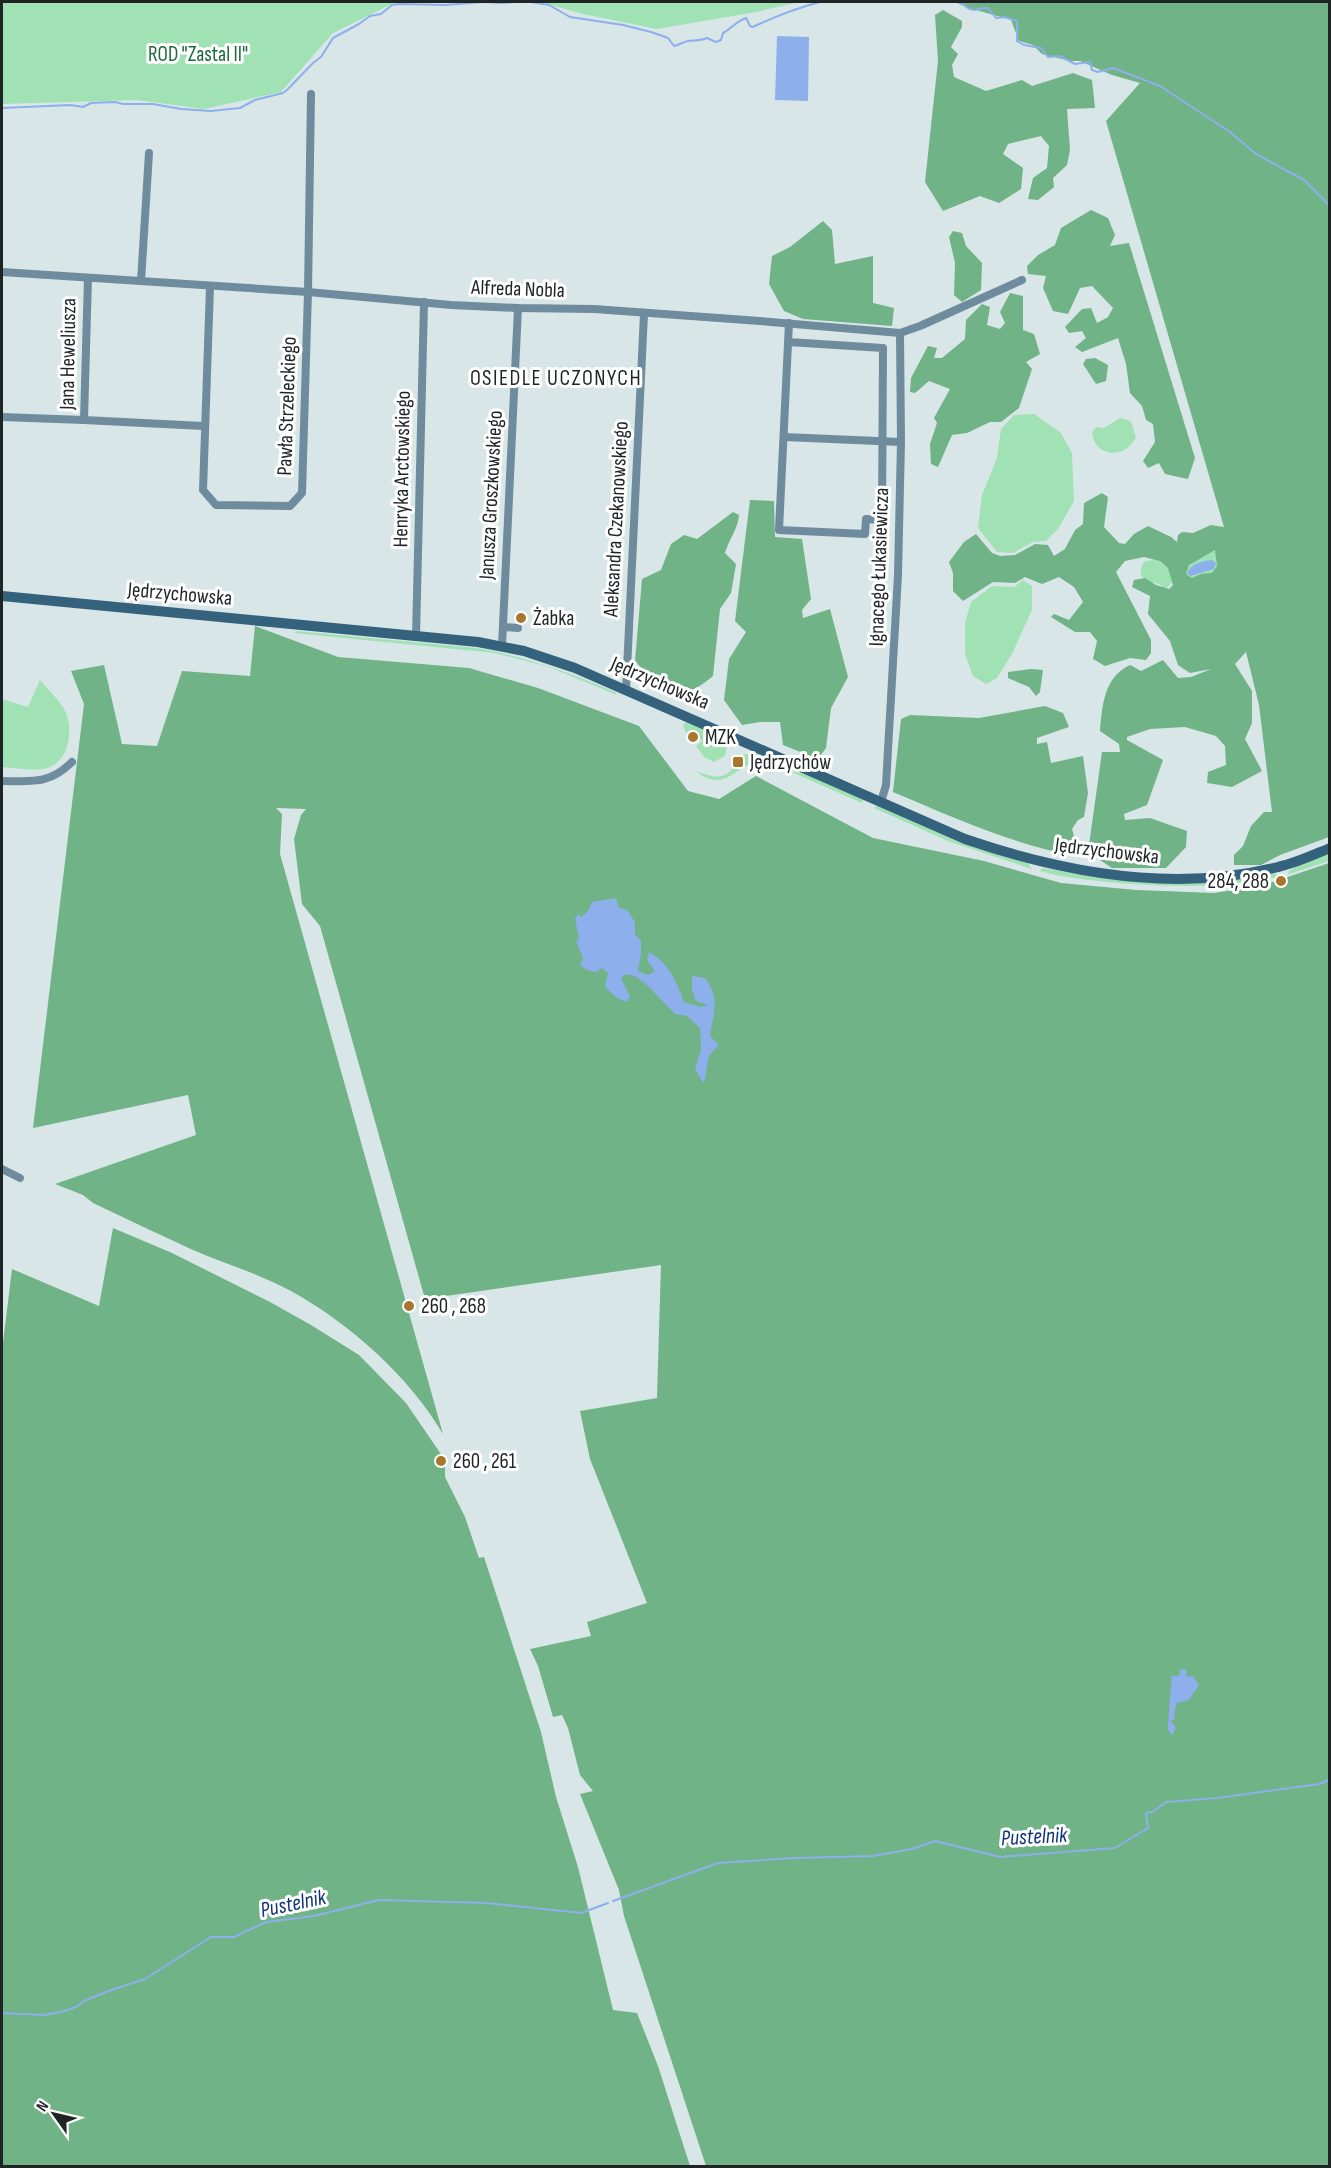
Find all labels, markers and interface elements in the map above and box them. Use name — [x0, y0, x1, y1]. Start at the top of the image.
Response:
park label: ROD "Zastal II" — [148, 42, 248, 67]
street label: Alfreda Nobla — [470, 275, 565, 303]
street label: Jana Heweliusza — [55, 298, 81, 411]
street label: Pawła Strzeleckiego — [272, 336, 302, 476]
district label: OSIEDLE UCZONYCH — [470, 365, 642, 392]
street label: Henryka Arctowskiego — [388, 390, 416, 548]
street label: Janusza Groszkowskiego — [474, 410, 508, 581]
street label: Aleksandra Czekanowskiego — [598, 420, 634, 619]
street label: Ignacego Łukasiewicza — [864, 487, 894, 647]
street label: Jędrzychowska — [126, 577, 233, 611]
place label: Żabka — [533, 606, 574, 631]
marker: Żabka — [514, 611, 528, 625]
street label: Jędrzychowska — [606, 651, 713, 715]
place label: MZK — [705, 725, 736, 750]
marker: MZK — [686, 730, 700, 744]
place label: Jędrzychów — [749, 750, 831, 775]
marker: Jędrzychów — [731, 755, 745, 769]
street label: Jędrzychowska — [1053, 832, 1160, 870]
place label: 284, 288 — [1208, 869, 1269, 894]
marker: 284, 288 — [1274, 874, 1288, 888]
place label: 260 , 268 — [421, 1294, 486, 1319]
marker: 260 , 268 — [402, 1299, 416, 1313]
place label: 260 , 261 — [453, 1449, 517, 1474]
marker: 260 , 261 — [434, 1454, 448, 1468]
water label: Pustelnik — [1000, 1822, 1069, 1852]
water label: Pustelnik — [258, 1884, 329, 1924]
north arrow — [24, 2084, 84, 2144]
text: N — [33, 2098, 53, 2115]

